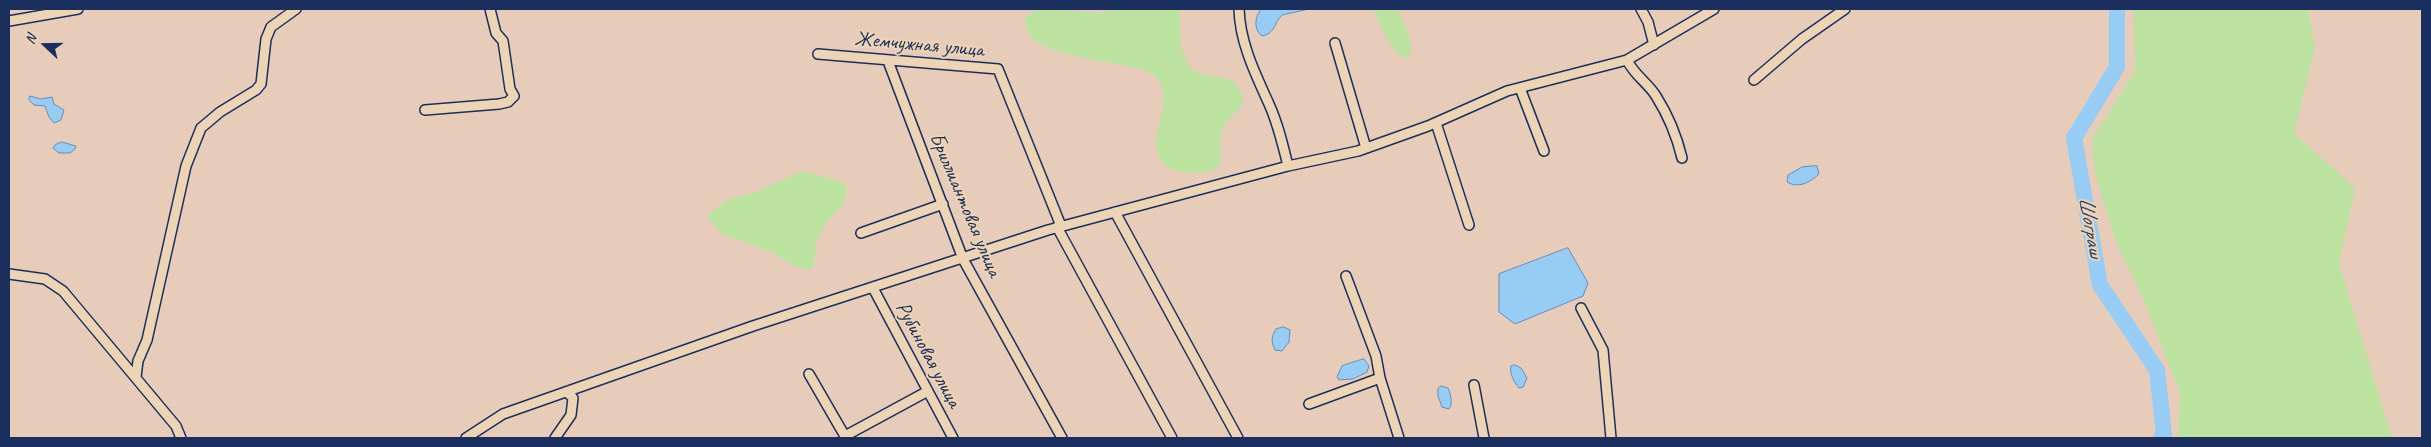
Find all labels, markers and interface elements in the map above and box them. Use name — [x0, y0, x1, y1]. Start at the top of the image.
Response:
north arrow — [20, 20, 70, 70]
street label: Жемчужная улица — [853, 27, 985, 63]
text: N — [21, 32, 40, 47]
street label: Бриллиантовая улица — [923, 129, 1007, 281]
water label: Шограш — [2072, 195, 2108, 259]
street label: Рубиновая улица — [890, 298, 966, 412]

